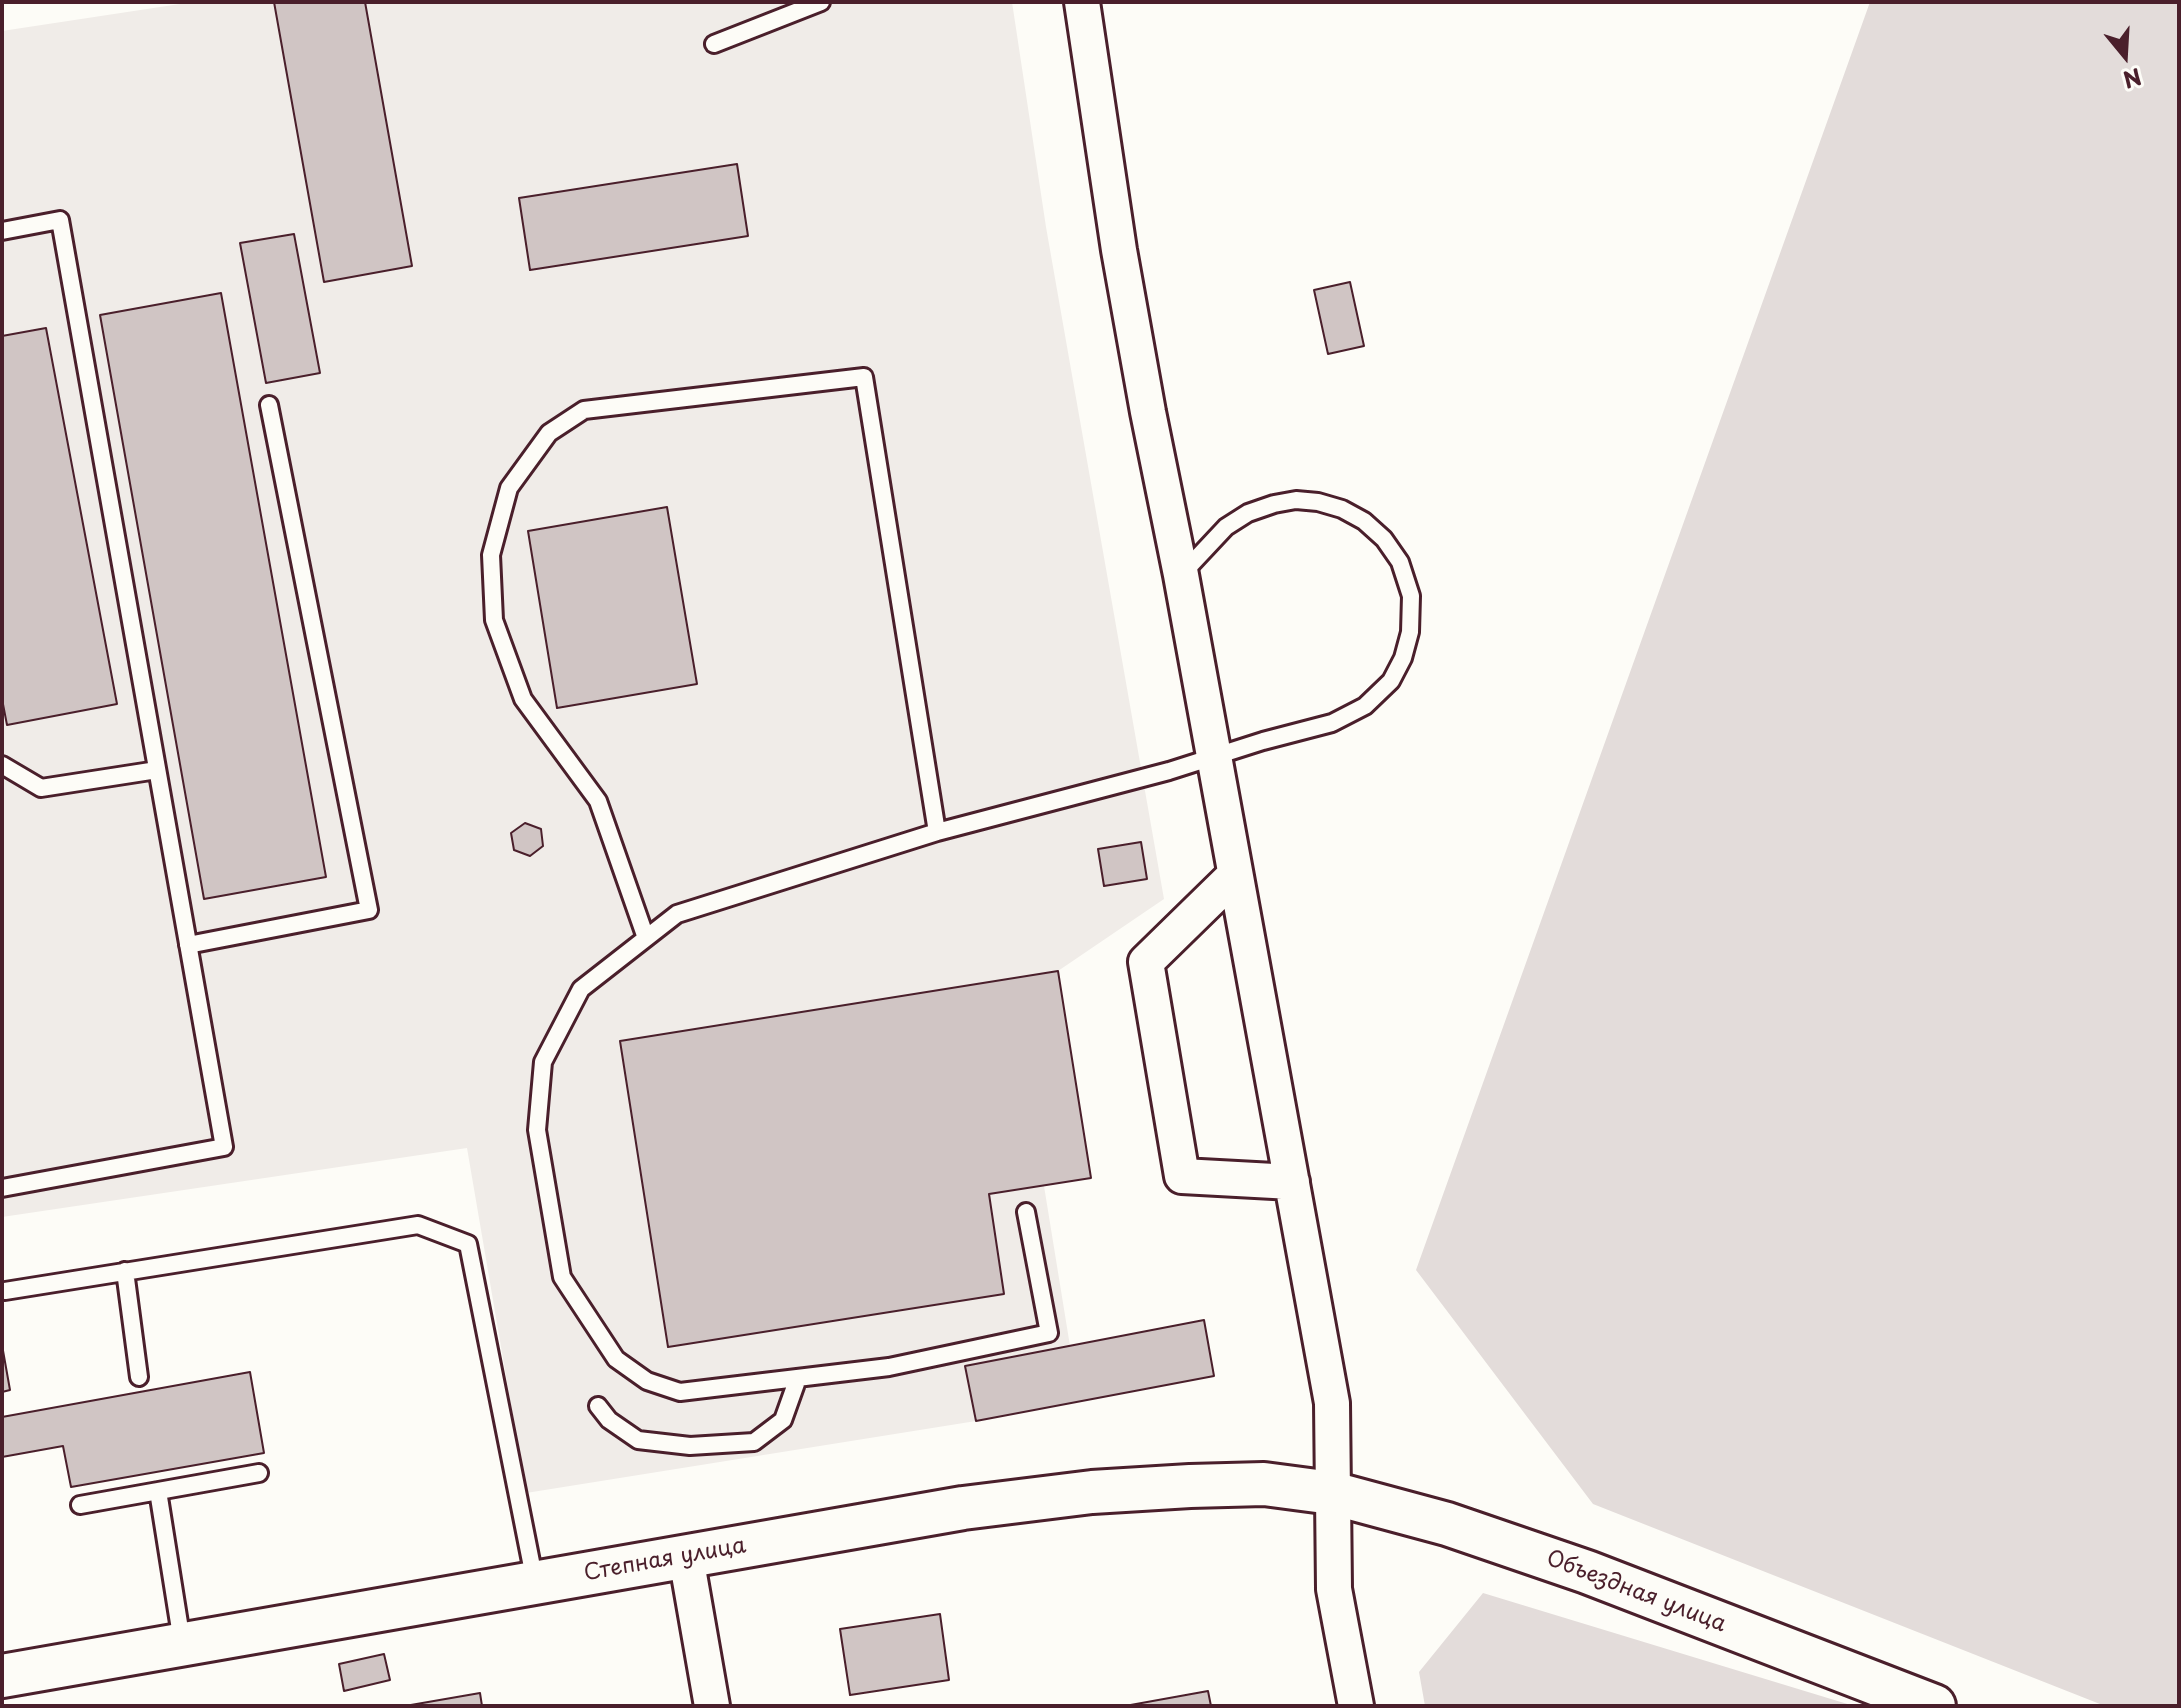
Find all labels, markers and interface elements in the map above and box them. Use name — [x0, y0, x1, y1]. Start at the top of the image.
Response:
north arrow — [2085, 16, 2165, 96]
text: N — [2119, 61, 2146, 98]
street label: Степная улица — [582, 1533, 748, 1587]
street label: Объездная улица — [1542, 1546, 1730, 1638]

